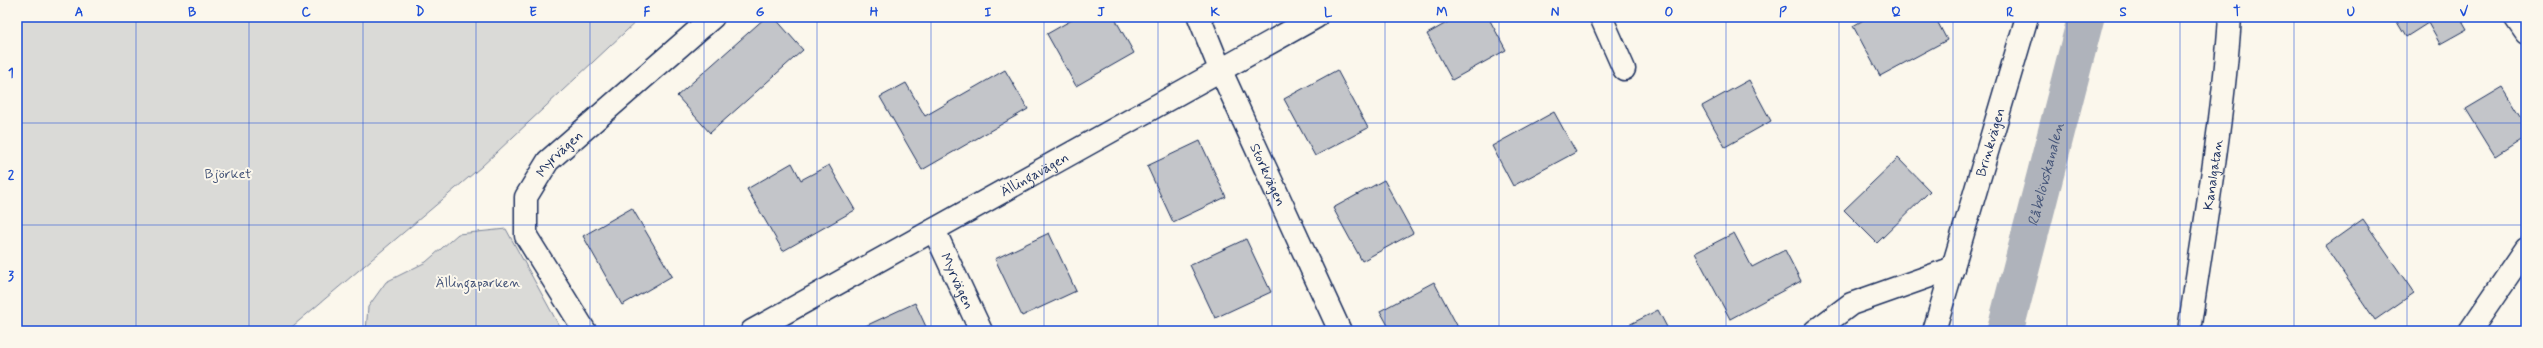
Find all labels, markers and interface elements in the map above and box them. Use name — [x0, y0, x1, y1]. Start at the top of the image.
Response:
text: A — [75, 4, 83, 21]
text: B — [188, 4, 197, 21]
text: C — [301, 4, 311, 21]
text: D — [416, 4, 425, 21]
text: E — [529, 4, 537, 21]
text: F — [644, 4, 651, 21]
text: G — [756, 4, 765, 21]
text: H — [870, 4, 879, 21]
text: I — [985, 4, 992, 21]
text: J — [1097, 4, 1105, 21]
text: K — [1210, 4, 1220, 21]
text: L — [1324, 4, 1333, 21]
text: M — [1436, 4, 1448, 21]
text: N — [1551, 4, 1560, 21]
text: O — [1665, 4, 1674, 21]
text: P — [1779, 4, 1787, 21]
text: Q — [1891, 4, 1901, 21]
text: R — [2006, 4, 2014, 21]
text: S — [2119, 4, 2127, 21]
text: T — [2233, 4, 2241, 21]
text: U — [2347, 4, 2355, 21]
text: V — [2460, 4, 2469, 21]
text: 1 — [8, 65, 14, 82]
street label: Brinkvägen — [1972, 106, 2010, 179]
water label: Råbelövskanalen — [2023, 120, 2069, 229]
street label: Myrvägen — [532, 127, 587, 181]
street label: Kanalgatan — [2199, 138, 2227, 212]
street label: Storkvägen — [1245, 141, 1290, 209]
street label: Ällingavägen — [997, 149, 1072, 201]
park label: Björket — [204, 165, 252, 183]
text: 2 — [8, 167, 15, 184]
street label: Myrvägen — [936, 250, 978, 312]
text: 3 — [8, 268, 14, 285]
park label: Ällingaparken — [436, 274, 520, 294]

